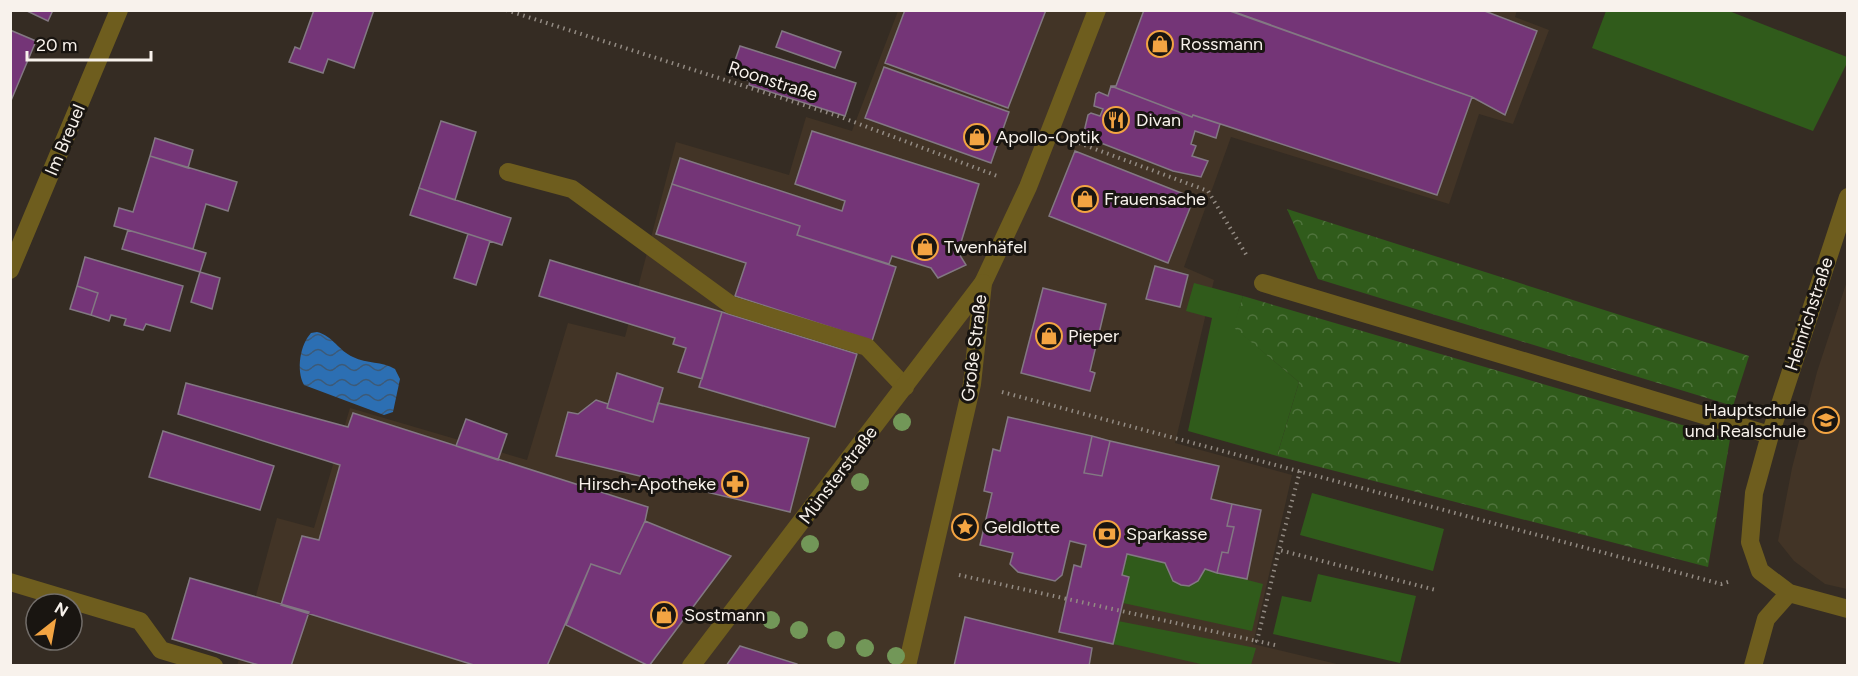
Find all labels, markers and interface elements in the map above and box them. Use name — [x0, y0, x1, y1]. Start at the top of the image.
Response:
scale bar — [27, 24, 152, 62]
shop icon: Rossmann — [1145, 29, 1175, 59]
place label: Rossmann — [1180, 33, 1263, 55]
text: 20 m — [36, 34, 77, 56]
street label: Roonstraße — [726, 56, 821, 106]
street label: Im Breuel — [40, 101, 90, 179]
restaurant icon: Divan — [1101, 105, 1131, 135]
place label: Divan — [1136, 109, 1181, 131]
shop icon: Apollo-Optik — [962, 122, 992, 152]
place label: Apollo-Optik — [996, 126, 1100, 148]
shop icon: Frauensache — [1070, 184, 1100, 214]
place label: Frauensache — [1104, 188, 1206, 210]
shop icon: Twenhäfel — [910, 232, 940, 262]
place label: Twenhäfel — [944, 236, 1027, 258]
street label: Heinrichstraße — [1780, 254, 1838, 374]
street label: Große Straße — [957, 293, 992, 403]
shop icon: Pieper — [1034, 321, 1064, 351]
place label: Pieper — [1068, 325, 1119, 347]
place label: Hauptschule und Realschule — [1685, 399, 1806, 442]
school or university icon: Hauptschule und Realschule — [1811, 405, 1841, 435]
street label: Münsterstraße — [794, 422, 882, 528]
pharmacy icon: Hirsch-Apotheke — [720, 469, 750, 499]
place label: Hirsch-Apotheke — [578, 473, 716, 495]
place icon: Geldlotte — [950, 512, 980, 542]
place label: Geldlotte — [984, 516, 1060, 538]
bank icon: Sparkasse — [1092, 519, 1122, 549]
place label: Sparkasse — [1126, 523, 1207, 545]
north arrow — [24, 592, 84, 652]
text: N — [51, 598, 72, 621]
shop icon: Sostmann — [649, 600, 679, 630]
place label: Sostmann — [684, 604, 765, 626]

